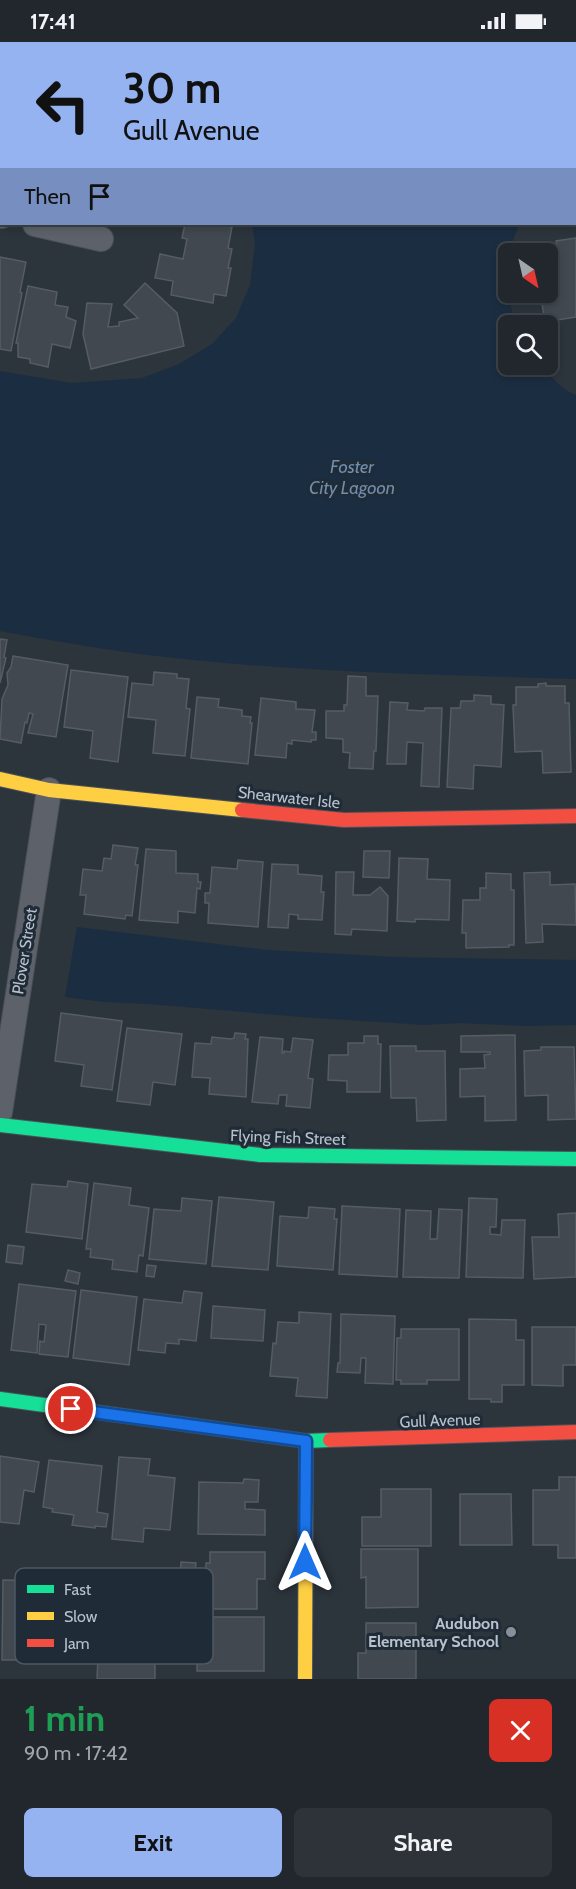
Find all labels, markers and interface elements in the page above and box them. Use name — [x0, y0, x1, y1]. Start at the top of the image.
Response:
text: 17:41 — [30, 8, 76, 35]
text: 30 m — [123, 62, 221, 114]
icon: left — [24, 66, 102, 144]
text: Gull Avenue — [123, 114, 260, 147]
icon: arrive — [83, 180, 116, 213]
text: Then — [24, 183, 71, 210]
north arrow — [498, 243, 558, 303]
map controls — [498, 243, 558, 375]
button: search — [498, 315, 558, 375]
water label: Foster City Lagoon — [309, 456, 395, 499]
street label: Shearwater Isle — [237, 783, 341, 812]
street label: Plover Street — [8, 906, 41, 996]
street label: Flying Fish Street — [230, 1126, 347, 1149]
pin — [45, 1383, 96, 1434]
icon: arrive — [54, 1392, 87, 1425]
street label: Gull Avenue — [399, 1410, 481, 1431]
position arrow — [273, 1530, 337, 1594]
legend — [15, 1568, 213, 1664]
text: Fast — [64, 1580, 92, 1599]
text: Slow — [64, 1607, 98, 1626]
place label: Audubon Elementary School — [368, 1614, 499, 1651]
marker: Audubon Elementary School — [504, 1625, 518, 1639]
text: Jam — [63, 1634, 90, 1653]
text: 1 min — [24, 1696, 105, 1740]
button: close — [489, 1699, 552, 1762]
text: 90 m · 17:42 — [24, 1741, 128, 1765]
button: Exit — [24, 1808, 282, 1877]
button: Share — [294, 1808, 552, 1877]

